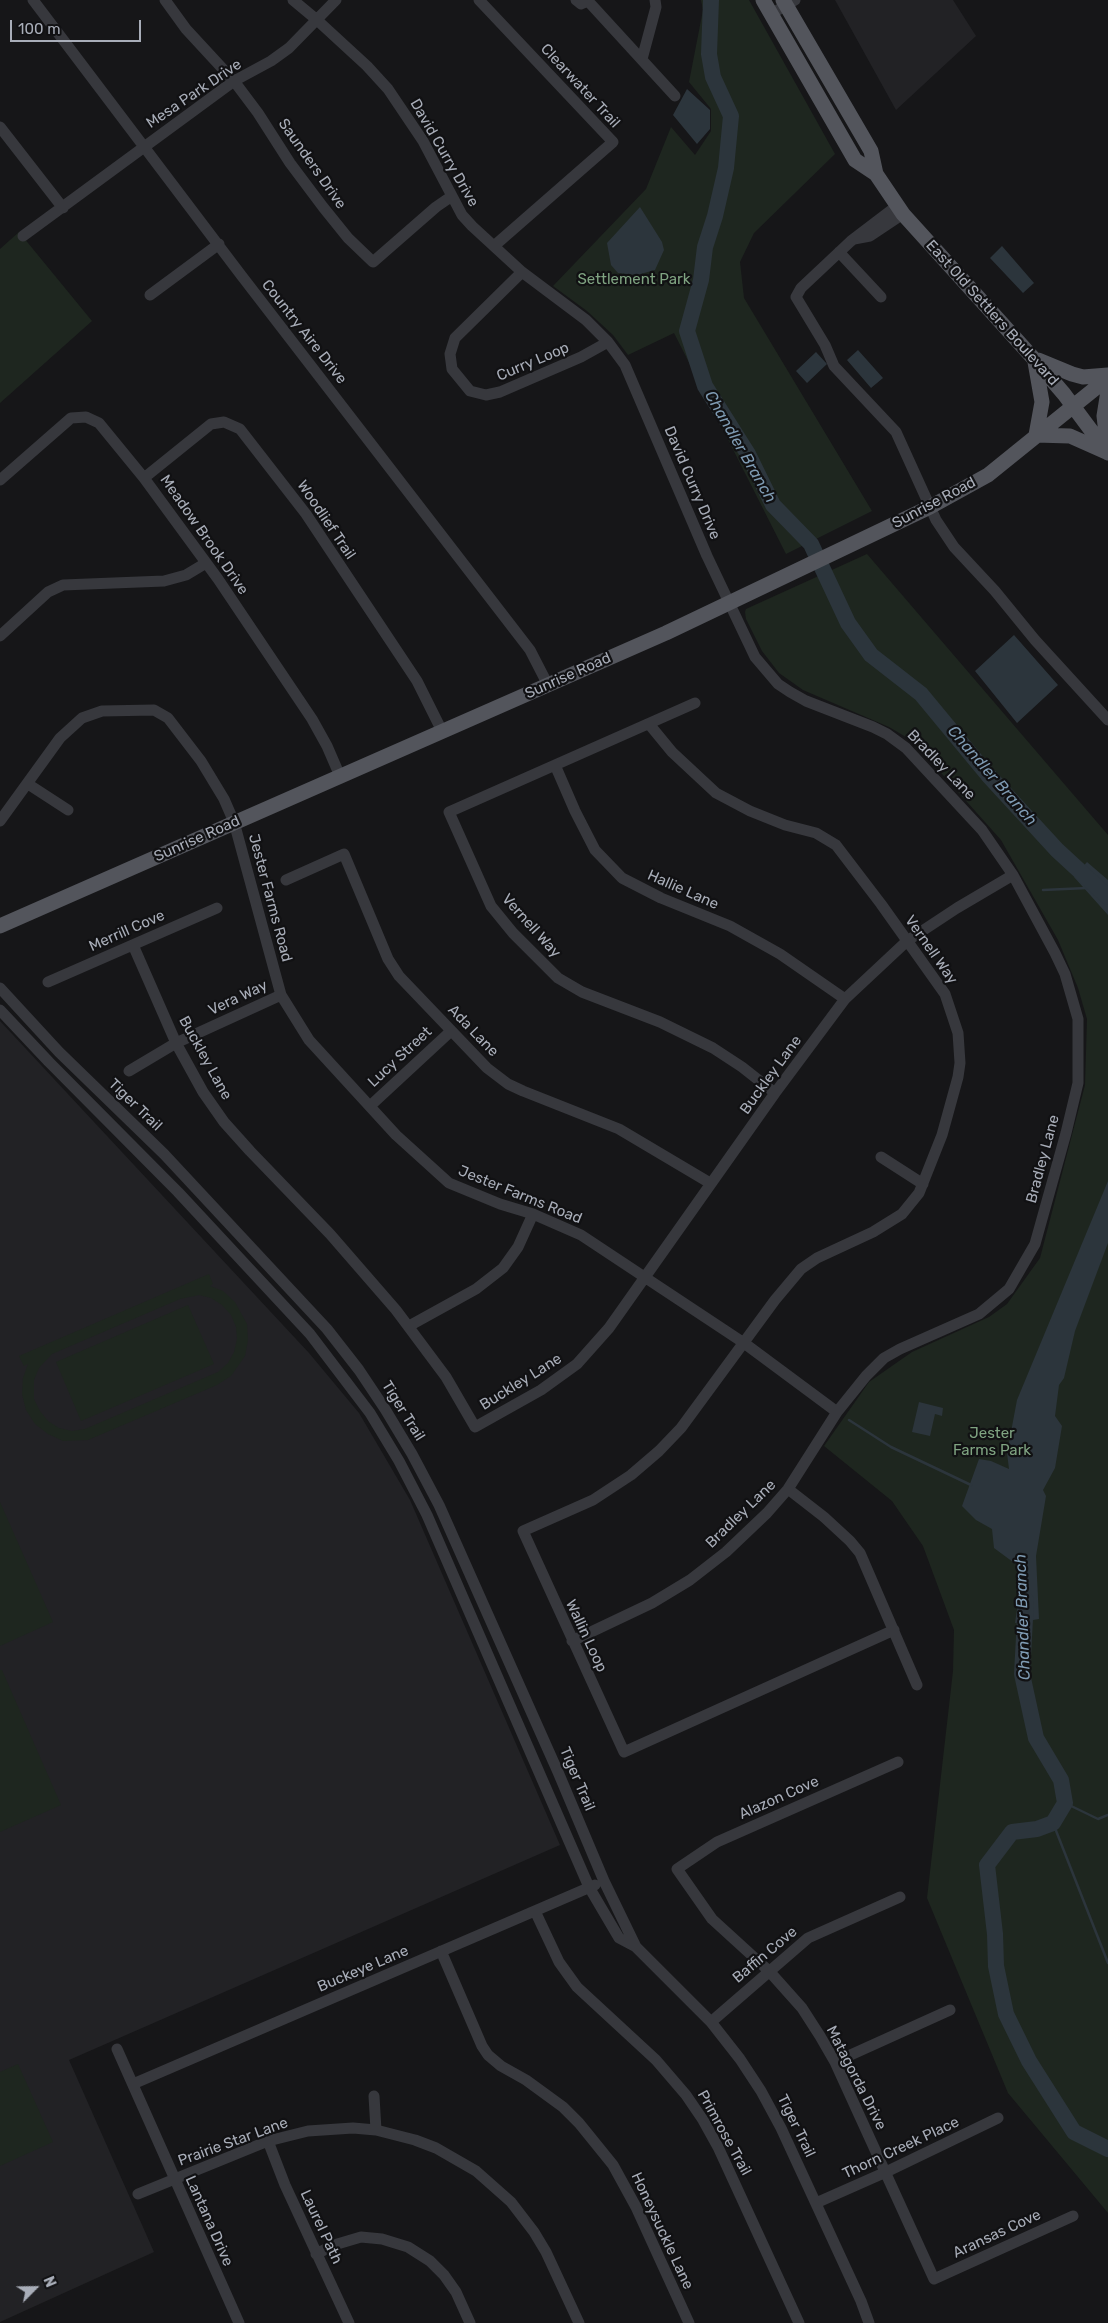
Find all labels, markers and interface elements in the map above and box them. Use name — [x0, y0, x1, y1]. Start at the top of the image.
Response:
scale bar — [12, 10, 144, 42]
text: 100 m — [18, 20, 60, 38]
street label: Clearwater Trail — [537, 40, 623, 132]
street label: Mesa Park Drive — [143, 56, 245, 132]
street label: David Curry Drive — [406, 96, 482, 210]
street label: Saunders Drive — [274, 115, 350, 213]
street label: East Old Settlers Boulevard — [922, 237, 1062, 389]
park label: Settlement Park — [578, 271, 690, 289]
street label: Country Aire Drive — [258, 276, 350, 388]
street label: Curry Loop — [494, 339, 572, 385]
water label: Chandler Branch — [700, 387, 780, 507]
street label: David Curry Drive — [660, 424, 724, 542]
street label: Meadow Brook Drive — [156, 472, 252, 598]
street label: Sunrise Road — [889, 473, 979, 533]
street label: Woodlief Trail — [293, 477, 359, 563]
street label: Sunrise Road — [522, 649, 614, 703]
water label: Chandler Branch — [943, 722, 1041, 830]
street label: Bradley Lane — [903, 726, 979, 804]
street label: Sunrise Road — [151, 812, 243, 866]
street label: Jester Farms Road — [244, 832, 296, 964]
street label: Hallie Lane — [645, 866, 721, 914]
street label: Vernell Way — [498, 890, 564, 962]
street label: Merrill Cove — [86, 906, 168, 956]
street label: Vernell Way — [901, 912, 961, 988]
street label: Vera Way — [206, 977, 270, 1019]
street label: Ada Lane — [444, 1001, 502, 1061]
street label: Buckley Lane — [175, 1013, 235, 1103]
street label: Lucy Street — [364, 1023, 436, 1091]
street label: Buckley Lane — [736, 1032, 806, 1118]
street label: Tiger Trail — [104, 1075, 166, 1135]
street label: Bradley Lane — [1023, 1113, 1063, 1205]
street label: Jester Farms Road — [456, 1162, 584, 1228]
street label: Buckley Lane — [477, 1350, 565, 1414]
street label: Tiger Trail — [377, 1378, 429, 1444]
park label: Jester Farms Park — [953, 1425, 1031, 1460]
street label: Bradley Lane — [702, 1476, 780, 1552]
water label: Chandler Branch — [1011, 1554, 1035, 1680]
street label: Wallin Loop — [561, 1597, 611, 1675]
street label: Tiger Trail — [556, 1744, 598, 1814]
street label: Alazon Cove — [736, 1772, 822, 1824]
street label: Baffin Cove — [729, 1923, 801, 1987]
street label: Buckeye Lane — [315, 1942, 411, 1996]
street label: Matagorda Drive — [822, 2023, 890, 2133]
street label: Primrose Trail — [693, 2087, 755, 2179]
street label: Tiger Trail — [773, 2092, 819, 2160]
street label: Thorn Creek Place — [840, 2113, 962, 2183]
street label: Prairie Star Lane — [176, 2114, 290, 2170]
street label: Honeysuckle Lane — [627, 2170, 697, 2292]
street label: Lantana Drive — [181, 2173, 237, 2269]
street label: Laurel Path — [296, 2187, 346, 2267]
street label: Aransas Cove — [950, 2206, 1044, 2262]
north arrow — [10, 2263, 60, 2313]
text: N — [39, 2274, 59, 2290]

